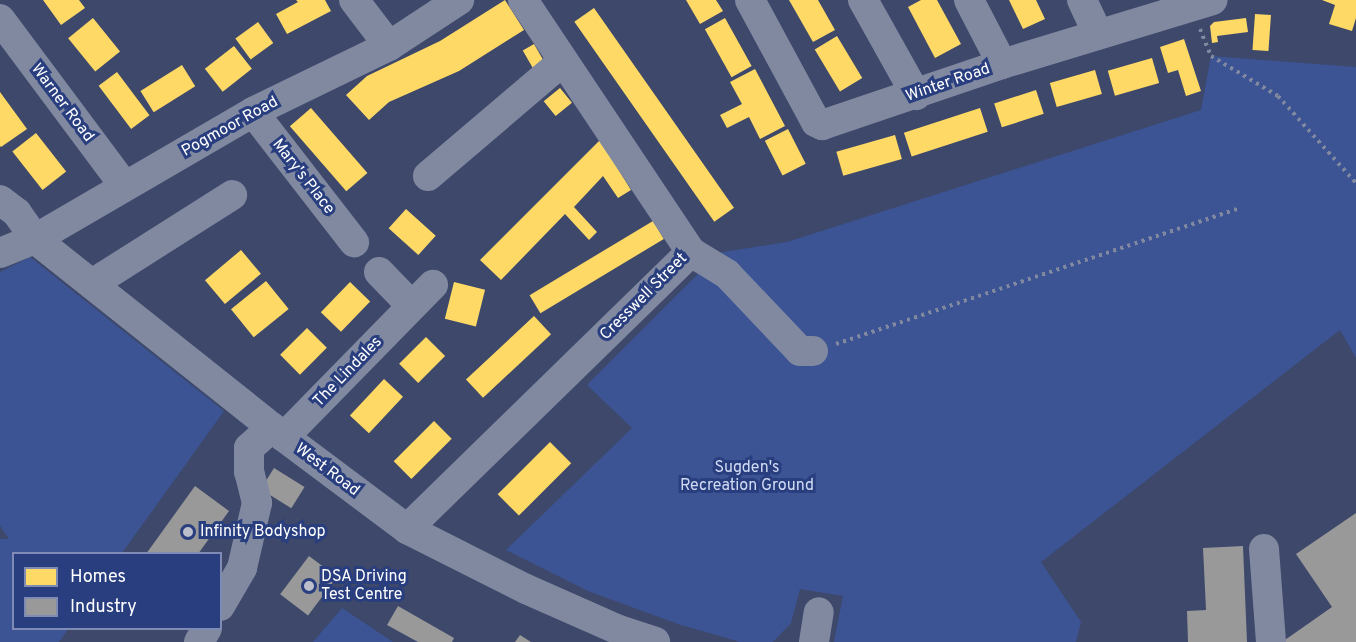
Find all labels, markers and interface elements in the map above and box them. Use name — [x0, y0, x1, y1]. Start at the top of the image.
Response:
street label: Warner Road — [26, 60, 98, 146]
street label: Winter Road — [903, 60, 993, 106]
street label: Pogmoor Road — [178, 93, 282, 161]
street label: Mary's Place — [268, 136, 338, 218]
street label: Cresswell Street — [596, 249, 692, 345]
street label: The Lindales — [310, 333, 386, 411]
street label: West Road — [291, 440, 363, 500]
park label: Sugden's Recreation Ground — [680, 458, 814, 496]
place label: Infinity Bodyshop — [200, 522, 326, 542]
marker: Infinity Bodyshop — [181, 525, 195, 539]
legend — [12, 552, 222, 630]
text: Homes — [70, 566, 126, 589]
place label: DSA Driving Test Centre — [321, 567, 407, 605]
marker: DSA Driving Test Centre — [302, 579, 316, 593]
text: Industry — [70, 596, 137, 619]

